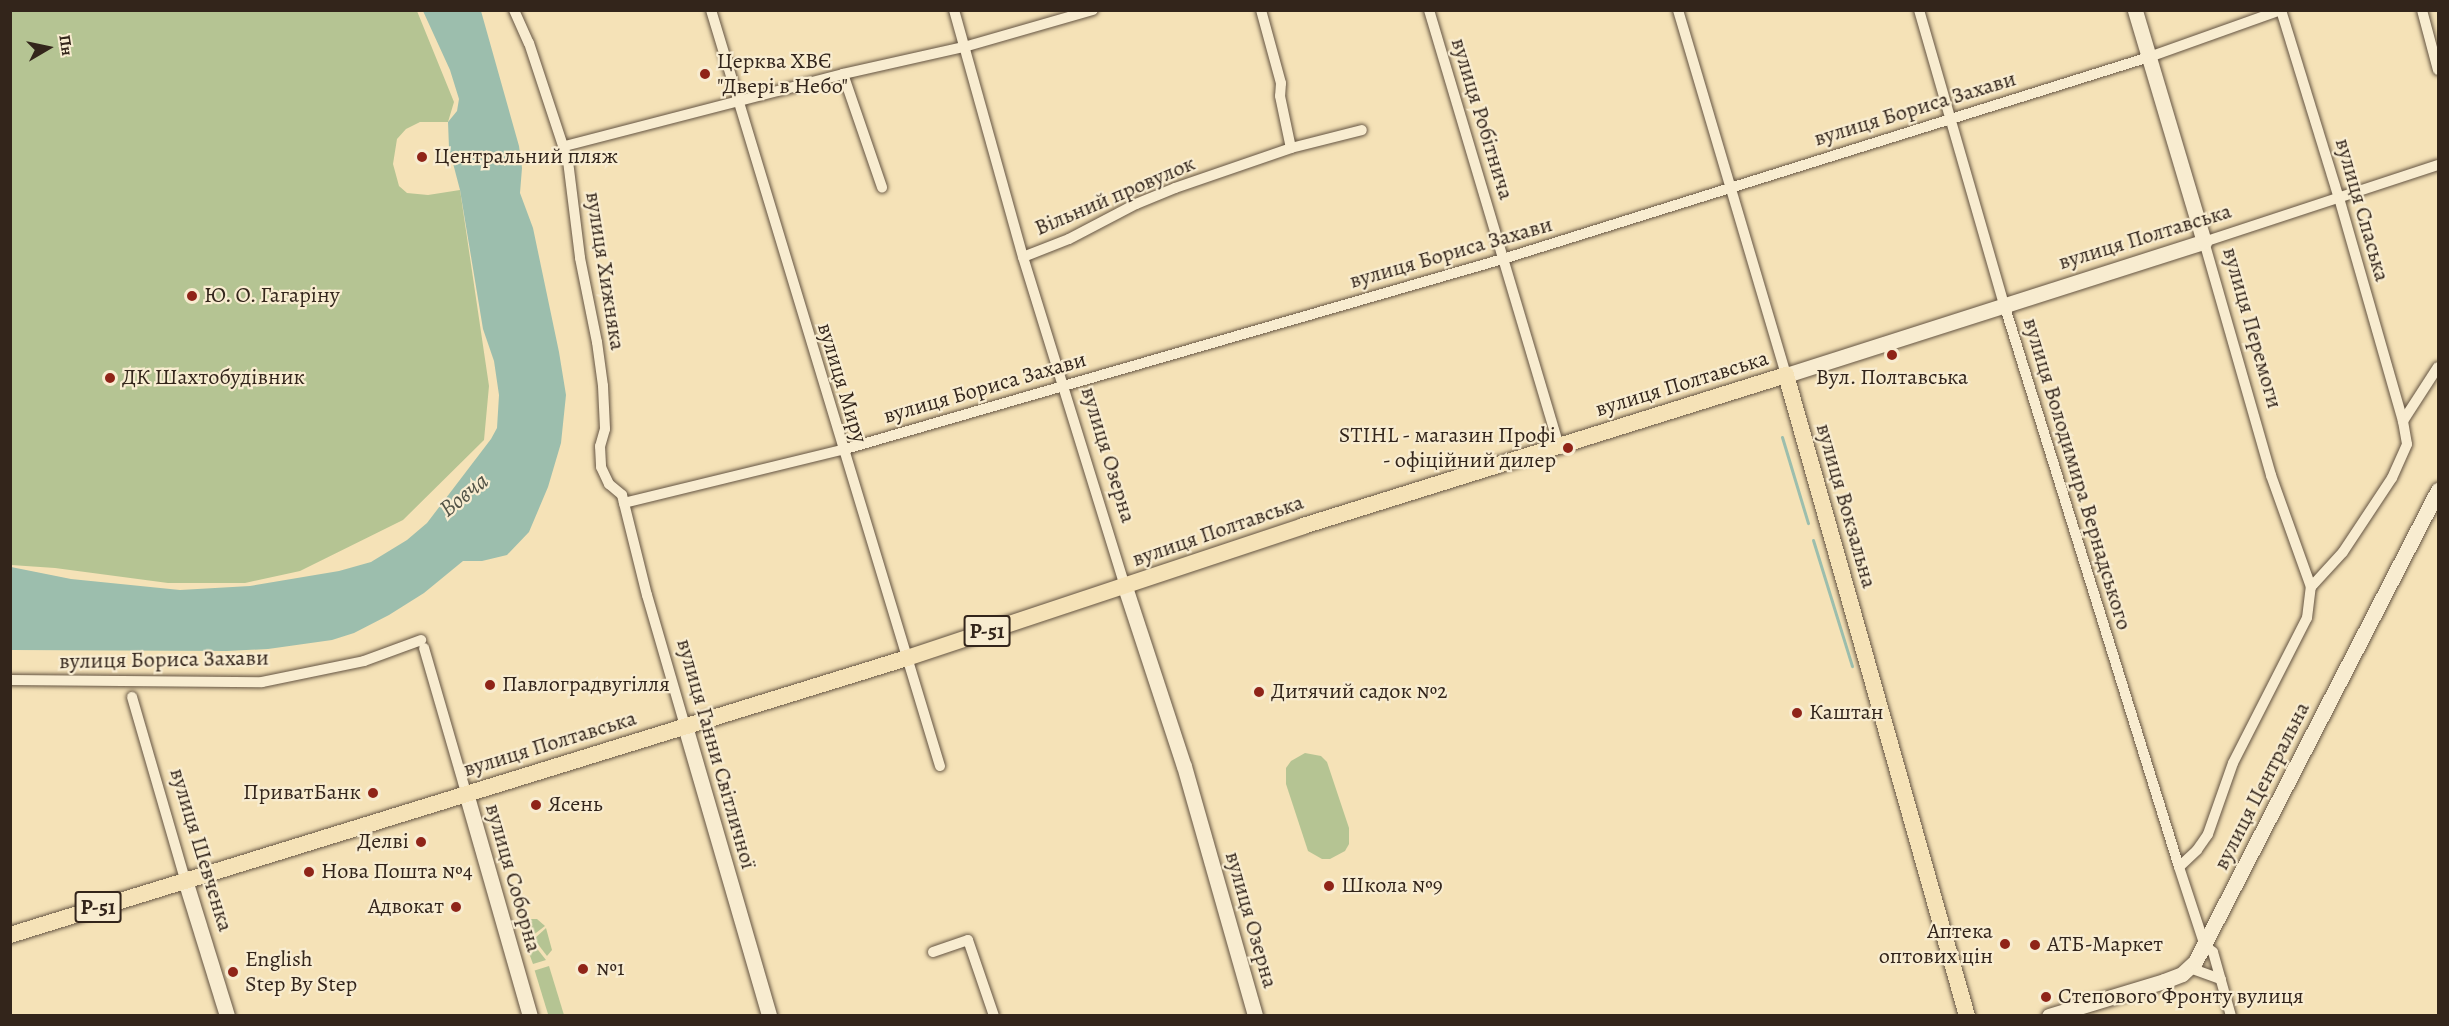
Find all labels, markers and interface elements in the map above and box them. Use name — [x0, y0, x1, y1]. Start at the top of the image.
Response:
north arrow — [18, 18, 78, 78]
text: Пн — [53, 33, 78, 57]
street label: вулиця Робітнича — [1445, 35, 1519, 203]
place label: Церква ХВЄ "Двері в Небо" — [717, 48, 848, 100]
street label: вулиця Бориса Захави — [1811, 66, 2019, 152]
marker: Церква ХВЄ "Двері в Небо" — [698, 67, 712, 81]
street label: вулиця Спаська — [2329, 135, 2395, 285]
place label: Центральний пляж — [434, 144, 618, 170]
marker: Центральний пляж — [415, 150, 429, 164]
street label: Вільний провулок — [1031, 150, 1199, 242]
street label: вулиця Хижняка — [579, 190, 631, 352]
street label: вулиця Полтавська — [2055, 198, 2235, 276]
street label: вулиця Бориса Захави — [1347, 211, 1555, 295]
street label: вулиця Перемоги — [2216, 244, 2288, 412]
place label: Ю. О. Гагаріну — [204, 283, 341, 309]
marker: Ю. О. Гагаріну — [185, 289, 199, 303]
street label: вулиця Володимира Вернадського — [2017, 315, 2137, 633]
street label: вулиця Миру — [811, 320, 873, 446]
street label: вулиця Полтавська — [1592, 345, 1772, 423]
street label: вулиця Бориса Захави — [881, 346, 1089, 430]
marker: Вул. Полтавська — [1885, 348, 1899, 362]
place label: ДК Шахтобудівник — [122, 365, 305, 391]
place label: Вул. Полтавська — [1816, 365, 1968, 391]
marker: ДК Шахтобудівник — [103, 371, 117, 385]
street label: вулиця Озерна — [1075, 384, 1141, 526]
street label: вулиця Вокзальна — [1810, 421, 1882, 591]
place label: STIHL - магазин Профі - офіційний дилер — [1338, 422, 1556, 474]
marker: STIHL - магазин Профі - офіційний дилер — [1561, 441, 1575, 455]
water label: Вовча — [434, 467, 494, 523]
street label: вулиця Полтавська — [1129, 489, 1307, 573]
road number: Р-51 — [963, 613, 1011, 649]
street label: вулиця Ганни Світличної — [670, 636, 762, 872]
street label: вулиця Бориса Захави — [59, 645, 269, 675]
place label: Павлоградвугілля — [502, 672, 670, 698]
marker: Павлоградвугілля — [483, 678, 497, 692]
place label: Дитячий садок №2 — [1271, 679, 1448, 705]
marker: Дитячий садок №2 — [1252, 685, 1266, 699]
street label: вулиця Центральна — [2208, 698, 2316, 874]
place label: Каштан — [1809, 700, 1884, 726]
street label: вулиця Полтавська — [460, 705, 640, 783]
marker: Каштан — [1790, 706, 1804, 720]
street label: вулиця Шевченка — [164, 765, 238, 935]
place label: ПриватБанк — [243, 780, 361, 806]
marker: ПриватБанк — [366, 786, 380, 800]
place label: Ясень — [548, 792, 603, 818]
marker: Ясень — [529, 798, 543, 812]
street label: вулиця Соборна — [479, 801, 547, 955]
place label: Делві — [357, 829, 409, 855]
marker: Делві — [414, 835, 428, 849]
street label: вулиця Озерна — [1219, 849, 1283, 991]
place label: Нова Пошта №4 — [321, 859, 473, 885]
marker: Нова Пошта №4 — [302, 865, 316, 879]
place label: Школа №9 — [1341, 873, 1443, 899]
marker: Школа №9 — [1322, 879, 1336, 893]
road number: Р-51 — [74, 889, 122, 925]
place label: Адвокат — [368, 894, 444, 920]
marker: Адвокат — [449, 900, 463, 914]
place label: Аптека оптових цін — [1879, 918, 1993, 969]
place label: АТБ-Маркет — [2047, 932, 2163, 958]
marker: Аптека оптових цін — [1998, 937, 2012, 951]
marker: АТБ-Маркет — [2028, 938, 2042, 952]
place label: English Step By Step — [245, 946, 357, 998]
place label: №1 — [596, 956, 624, 982]
marker: №1 — [574, 960, 592, 978]
marker: English Step By Step — [226, 965, 240, 979]
place label: Степового Фронту вулиця — [2058, 984, 2304, 1010]
marker: Степового Фронту вулиця — [2039, 990, 2053, 1004]

